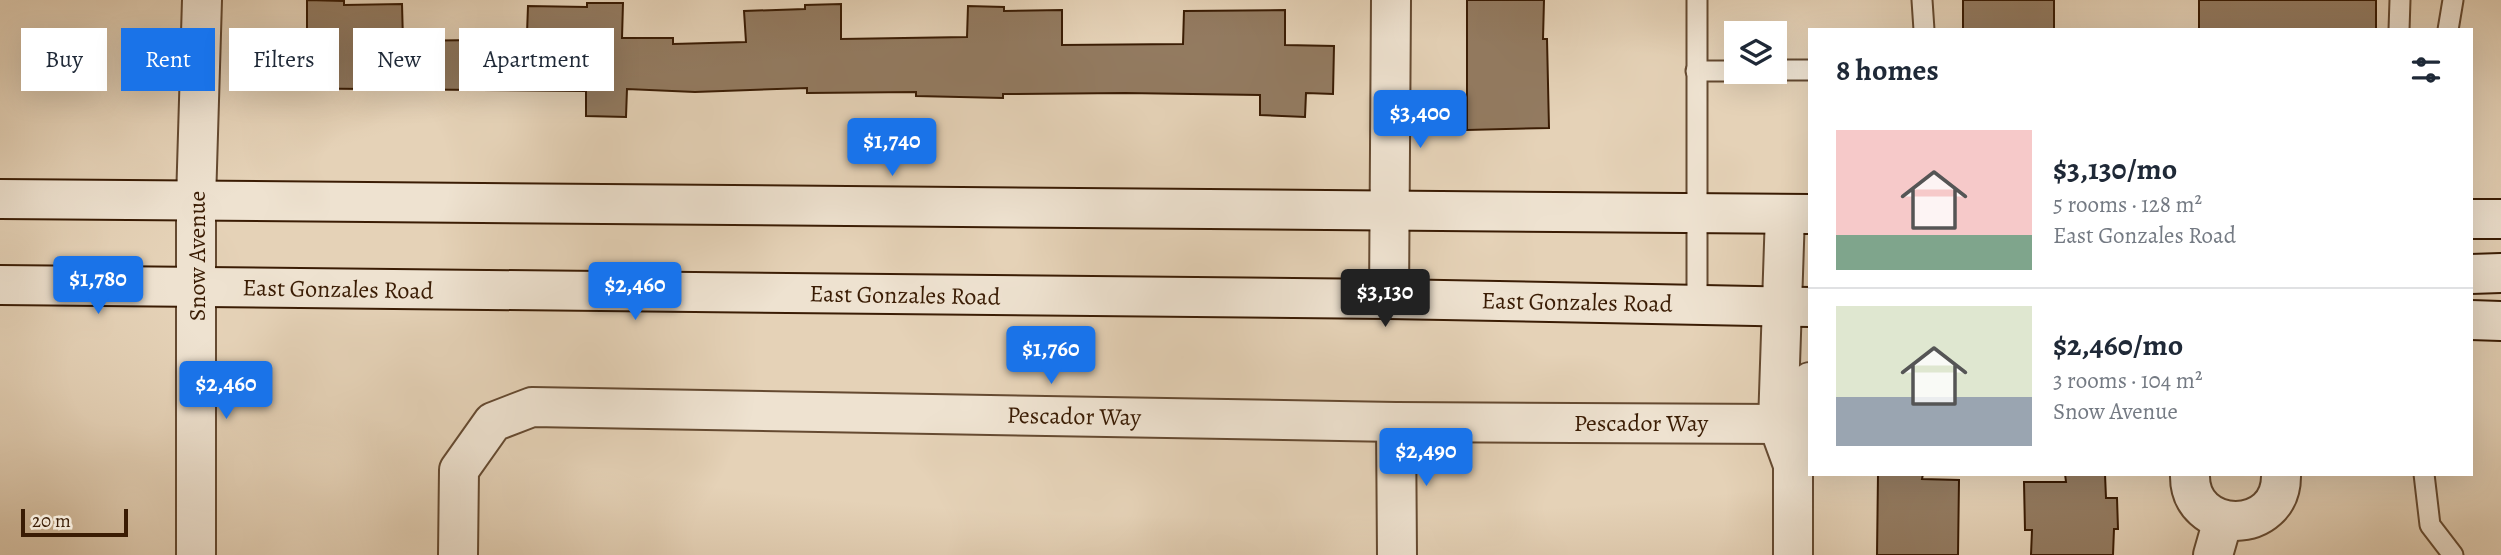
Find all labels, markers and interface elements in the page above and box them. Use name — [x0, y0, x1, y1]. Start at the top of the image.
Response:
map controls — [1724, 21, 1787, 84]
button: layers — [1724, 21, 1787, 84]
chip: Buy — [21, 28, 107, 91]
chip: Rent — [121, 28, 215, 91]
chip: Filters — [229, 28, 339, 91]
chip: New — [353, 28, 445, 91]
chip: Apartment — [459, 28, 614, 91]
text: 8 homes — [1836, 50, 1939, 90]
icon: filters — [2407, 51, 2445, 89]
pin: $3,400 — [1363, 90, 1477, 150]
text: $3,400 — [1390, 97, 1450, 128]
pin: $1,740 — [835, 118, 949, 178]
text: $1,740 — [863, 125, 921, 156]
text: $3,130/mo — [2053, 149, 2177, 189]
icon: home — [1892, 158, 1976, 242]
text: 5 rooms · 128 m² — [2053, 189, 2202, 220]
street label: Snow Avenue — [181, 191, 213, 321]
text: East Gonzales Road — [2053, 220, 2236, 251]
pin: $1,780 — [41, 256, 155, 316]
pin: $2,460 — [578, 262, 692, 322]
text: $1,780 — [69, 263, 127, 294]
text: $2,460 — [604, 269, 666, 300]
pin: $3,130 — [1328, 270, 1442, 329]
street label: East Gonzales Road — [242, 271, 434, 307]
text: $3,130 — [1357, 276, 1413, 307]
street label: East Gonzales Road — [809, 277, 1001, 313]
street label: East Gonzales Road — [1481, 284, 1673, 320]
text: $2,460/mo — [2053, 325, 2183, 365]
pin: $1,760 — [994, 326, 1108, 386]
text: $1,760 — [1022, 333, 1080, 364]
icon: home — [1892, 334, 1976, 418]
pin: $2,460 — [169, 362, 283, 421]
text: 3 rooms · 104 m² — [2053, 365, 2202, 396]
text: $2,460 — [195, 368, 257, 399]
text: Snow Avenue — [2053, 396, 2178, 427]
street label: Pescador Way — [1007, 399, 1142, 433]
street label: Pescador Way — [1574, 407, 1708, 439]
pin: $2,490 — [1369, 428, 1483, 488]
text: $2,490 — [1395, 435, 1457, 466]
scale bar — [21, 506, 128, 538]
text: 20 m — [32, 508, 71, 534]

